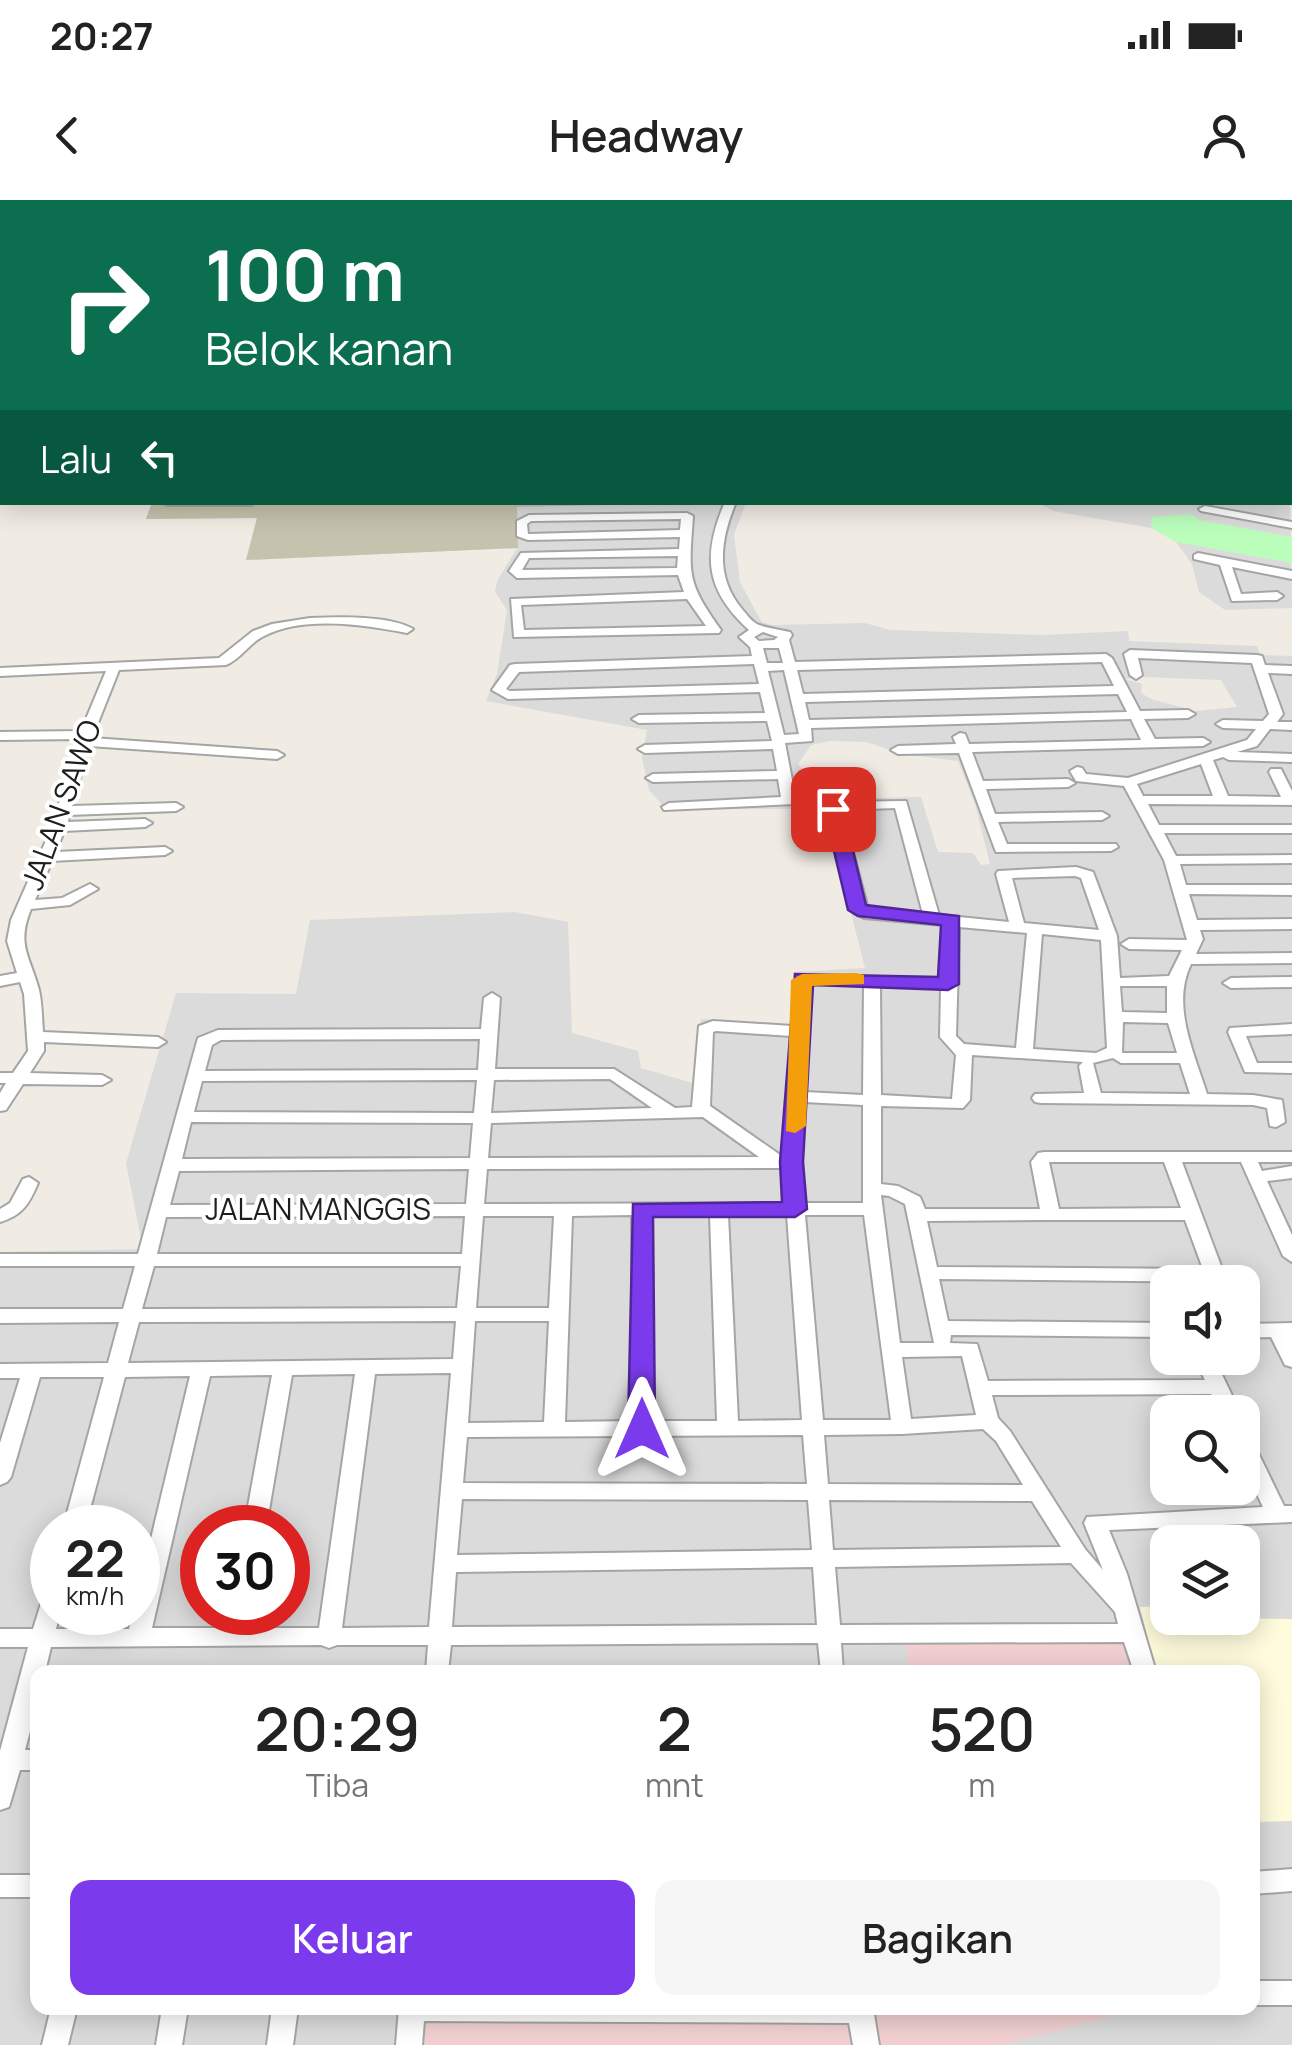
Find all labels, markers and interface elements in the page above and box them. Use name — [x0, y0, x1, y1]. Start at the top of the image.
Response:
text: 20:27 — [50, 9, 154, 61]
text: Headway — [549, 104, 743, 166]
icon: back — [40, 108, 95, 163]
icon: person — [1197, 108, 1252, 163]
text: 100 m — [205, 226, 405, 322]
icon: right — [40, 240, 170, 370]
text: Belok kanan — [205, 317, 453, 379]
icon: left — [132, 430, 187, 485]
text: Lalu — [40, 432, 112, 484]
street label: JALAN SAWO — [11, 714, 110, 895]
pin — [791, 767, 876, 852]
icon: arrive — [806, 782, 861, 837]
street label: JALAN MANGGIS — [205, 1188, 431, 1229]
map controls — [1150, 1265, 1260, 1635]
button: sound — [1150, 1265, 1260, 1375]
position arrow — [590, 1377, 694, 1481]
button: search — [1150, 1395, 1260, 1505]
speed limit sign: 30 — [180, 1505, 310, 1635]
text: 22 — [65, 1524, 125, 1592]
button: layers — [1150, 1525, 1260, 1635]
text: km/h — [66, 1578, 124, 1613]
text: 20:29 — [254, 1687, 420, 1769]
text: 2 — [657, 1687, 692, 1769]
text: 520 — [928, 1687, 1036, 1769]
text: Tiba — [306, 1763, 369, 1807]
text: mnt — [645, 1763, 704, 1807]
text: m — [968, 1763, 996, 1807]
button: Keluar — [70, 1880, 635, 1995]
button: Bagikan — [655, 1880, 1220, 1995]

